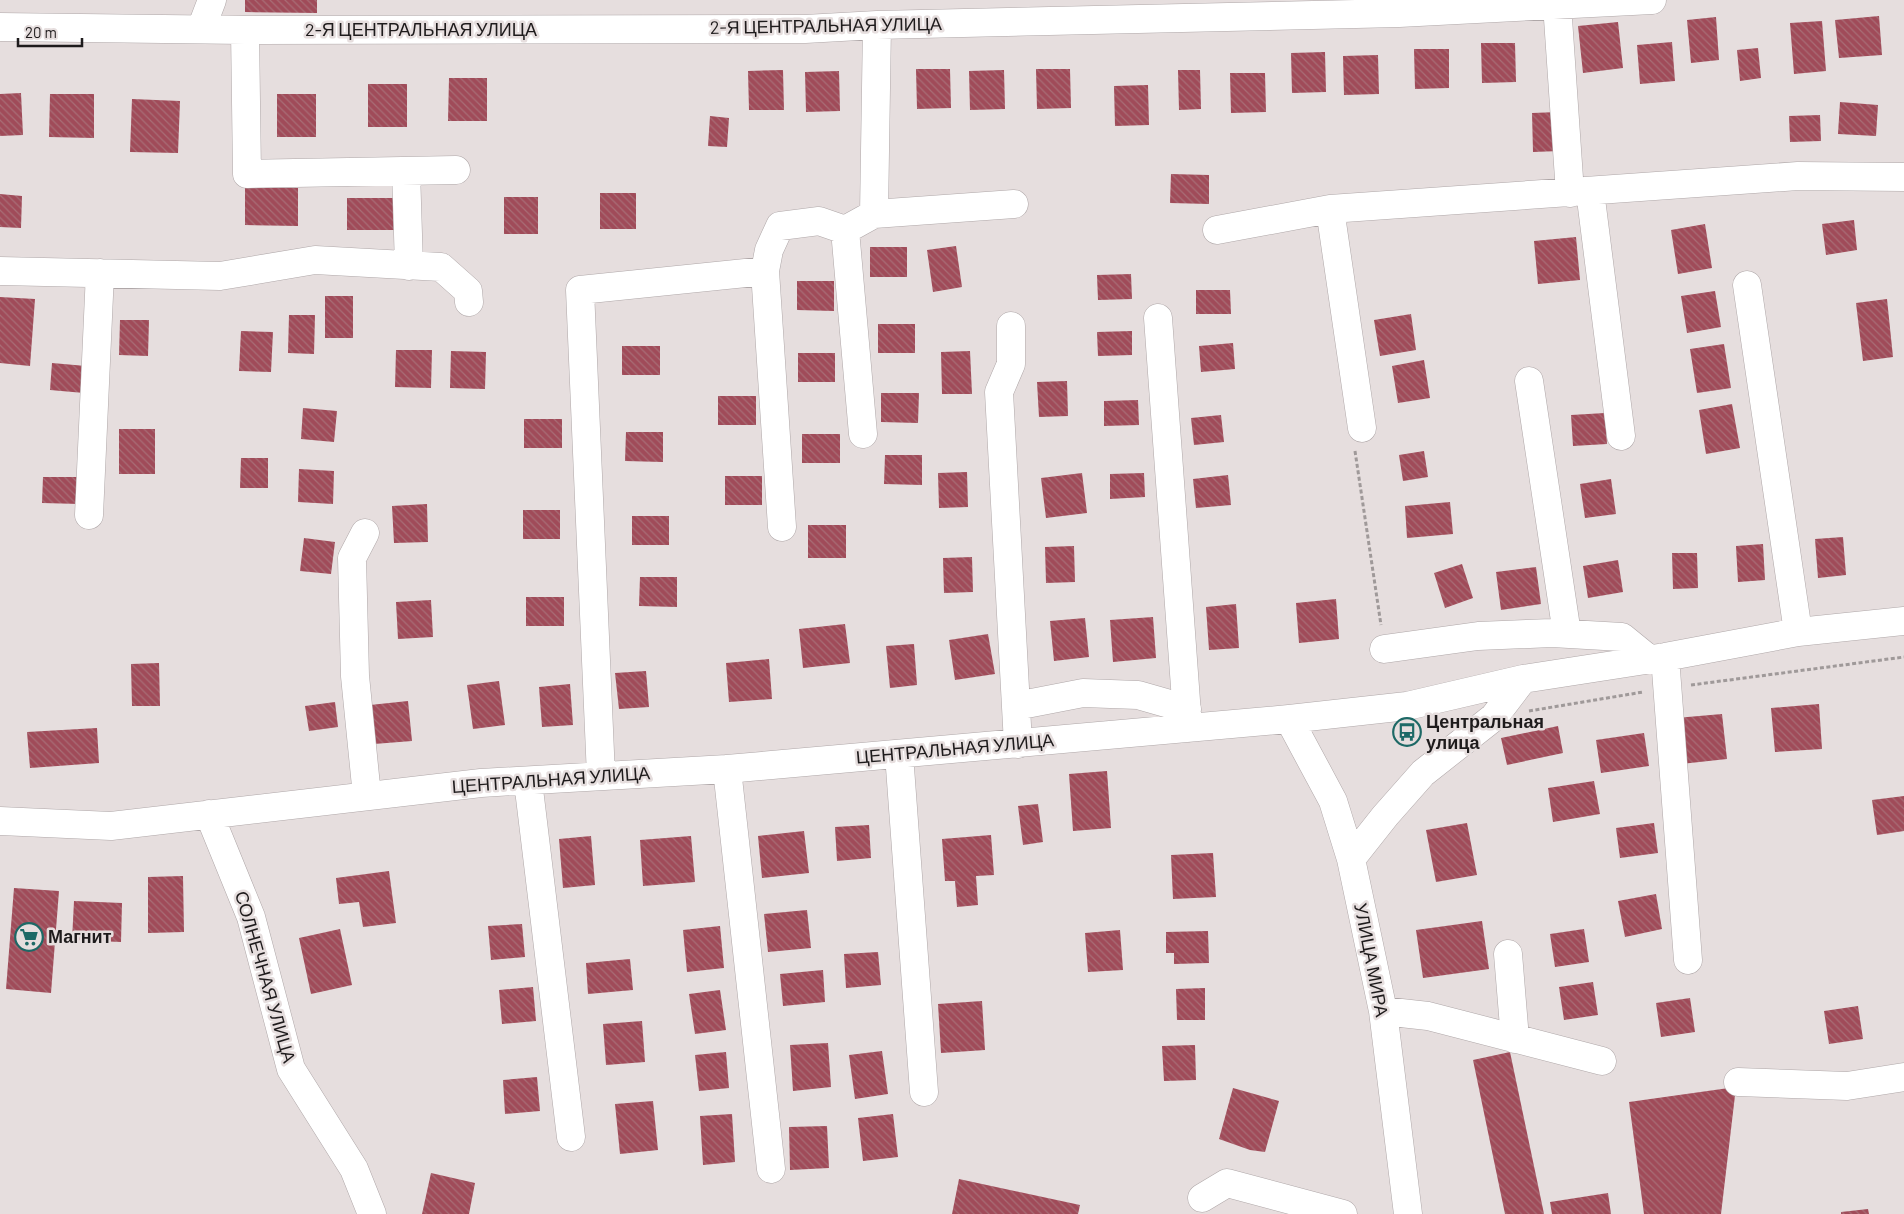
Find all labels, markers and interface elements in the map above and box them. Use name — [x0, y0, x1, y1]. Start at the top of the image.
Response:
street label: 2-Я ЦЕНТРАЛЬНАЯ УЛИЦА — [710, 12, 942, 38]
scale bar — [18, 15, 81, 47]
street label: 2-Я ЦЕНТРАЛЬНАЯ УЛИЦА — [305, 18, 537, 40]
text: 20 m — [25, 23, 57, 41]
place label: Центральная улица — [1426, 710, 1544, 753]
bus stop icon: Центральная улица — [1392, 717, 1422, 747]
street label: ЦЕНТРАЛЬНАЯ УЛИЦА — [855, 728, 1055, 768]
street label: ЦЕНТРАЛЬНАЯ УЛИЦА — [451, 761, 651, 797]
street label: СОЛНЕЧНАЯ УЛИЦА — [231, 888, 301, 1065]
street label: УЛИЦА МИРА — [1350, 901, 1394, 1018]
supermarket icon: Магнит — [14, 922, 44, 952]
place label: Магнит — [48, 925, 112, 947]

